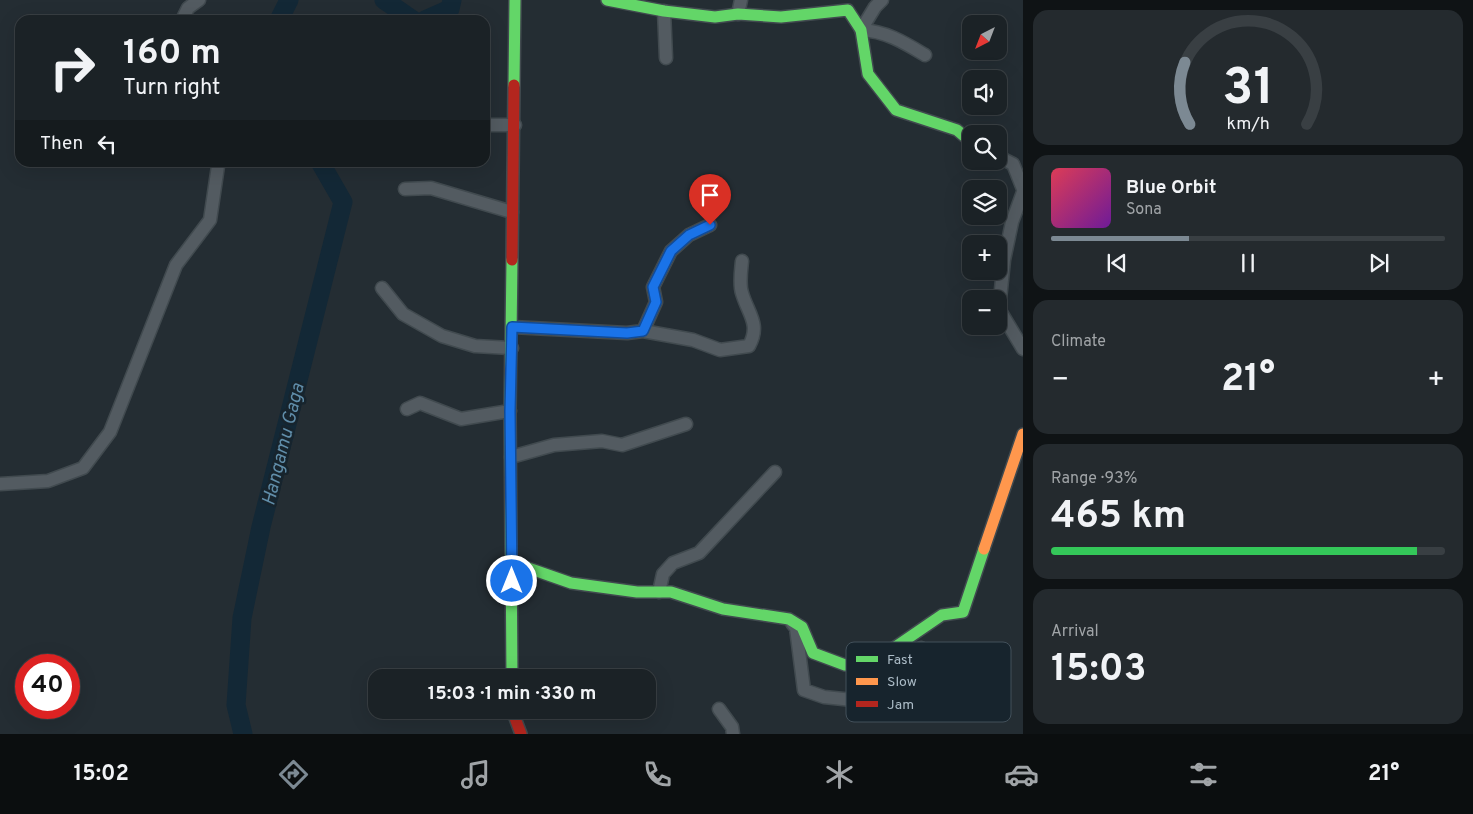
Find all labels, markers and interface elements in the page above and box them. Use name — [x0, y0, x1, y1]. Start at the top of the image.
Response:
north arrow — [962, 15, 1008, 60]
map controls — [962, 15, 1007, 335]
text: 160 m — [123, 32, 221, 76]
icon: right — [40, 35, 105, 100]
text: 31 — [1222, 57, 1274, 123]
button: sound — [962, 70, 1007, 115]
text: Turn right — [123, 75, 220, 102]
text: km/h — [1226, 113, 1270, 136]
button: search — [962, 125, 1007, 170]
icon: left — [93, 130, 121, 158]
text: Then — [40, 132, 83, 156]
pin — [689, 174, 731, 225]
text: Blue Orbit — [1126, 176, 1216, 200]
button: layers — [962, 180, 1007, 225]
icon: arrive — [696, 181, 724, 209]
text: Sona — [1126, 200, 1162, 220]
button: + — [962, 235, 1007, 280]
icon: previous — [1103, 249, 1131, 277]
icon: pause — [1234, 249, 1262, 277]
icon: next — [1365, 249, 1393, 277]
button: − — [962, 290, 1007, 335]
text: Climate — [1051, 332, 1106, 352]
text: 21° — [1221, 356, 1275, 405]
text: − — [1051, 363, 1069, 399]
text: + — [1427, 363, 1445, 399]
water label: Hangamu Gaga — [257, 381, 311, 508]
text: Range · 93% — [1051, 469, 1138, 489]
text: 465 km — [1051, 493, 1186, 542]
position arrow — [485, 554, 537, 606]
text: Arrival — [1051, 622, 1099, 642]
legend — [846, 642, 1011, 722]
text: 15:03 — [1051, 646, 1146, 695]
text: Fast — [887, 652, 913, 669]
speed limit sign: 40 — [15, 654, 80, 719]
text: Slow — [887, 674, 917, 691]
text: 15:03 · 1 min · 330 m — [428, 682, 596, 706]
text: Jam — [887, 697, 914, 714]
icon: directions — [276, 757, 311, 792]
icon: music — [458, 757, 493, 792]
icon: phone — [640, 757, 675, 792]
icon: climate — [822, 757, 857, 792]
icon: car — [1004, 757, 1039, 792]
icon: filters — [1186, 757, 1221, 792]
text: 15:02 — [74, 761, 129, 788]
text: 21° — [1368, 761, 1399, 788]

